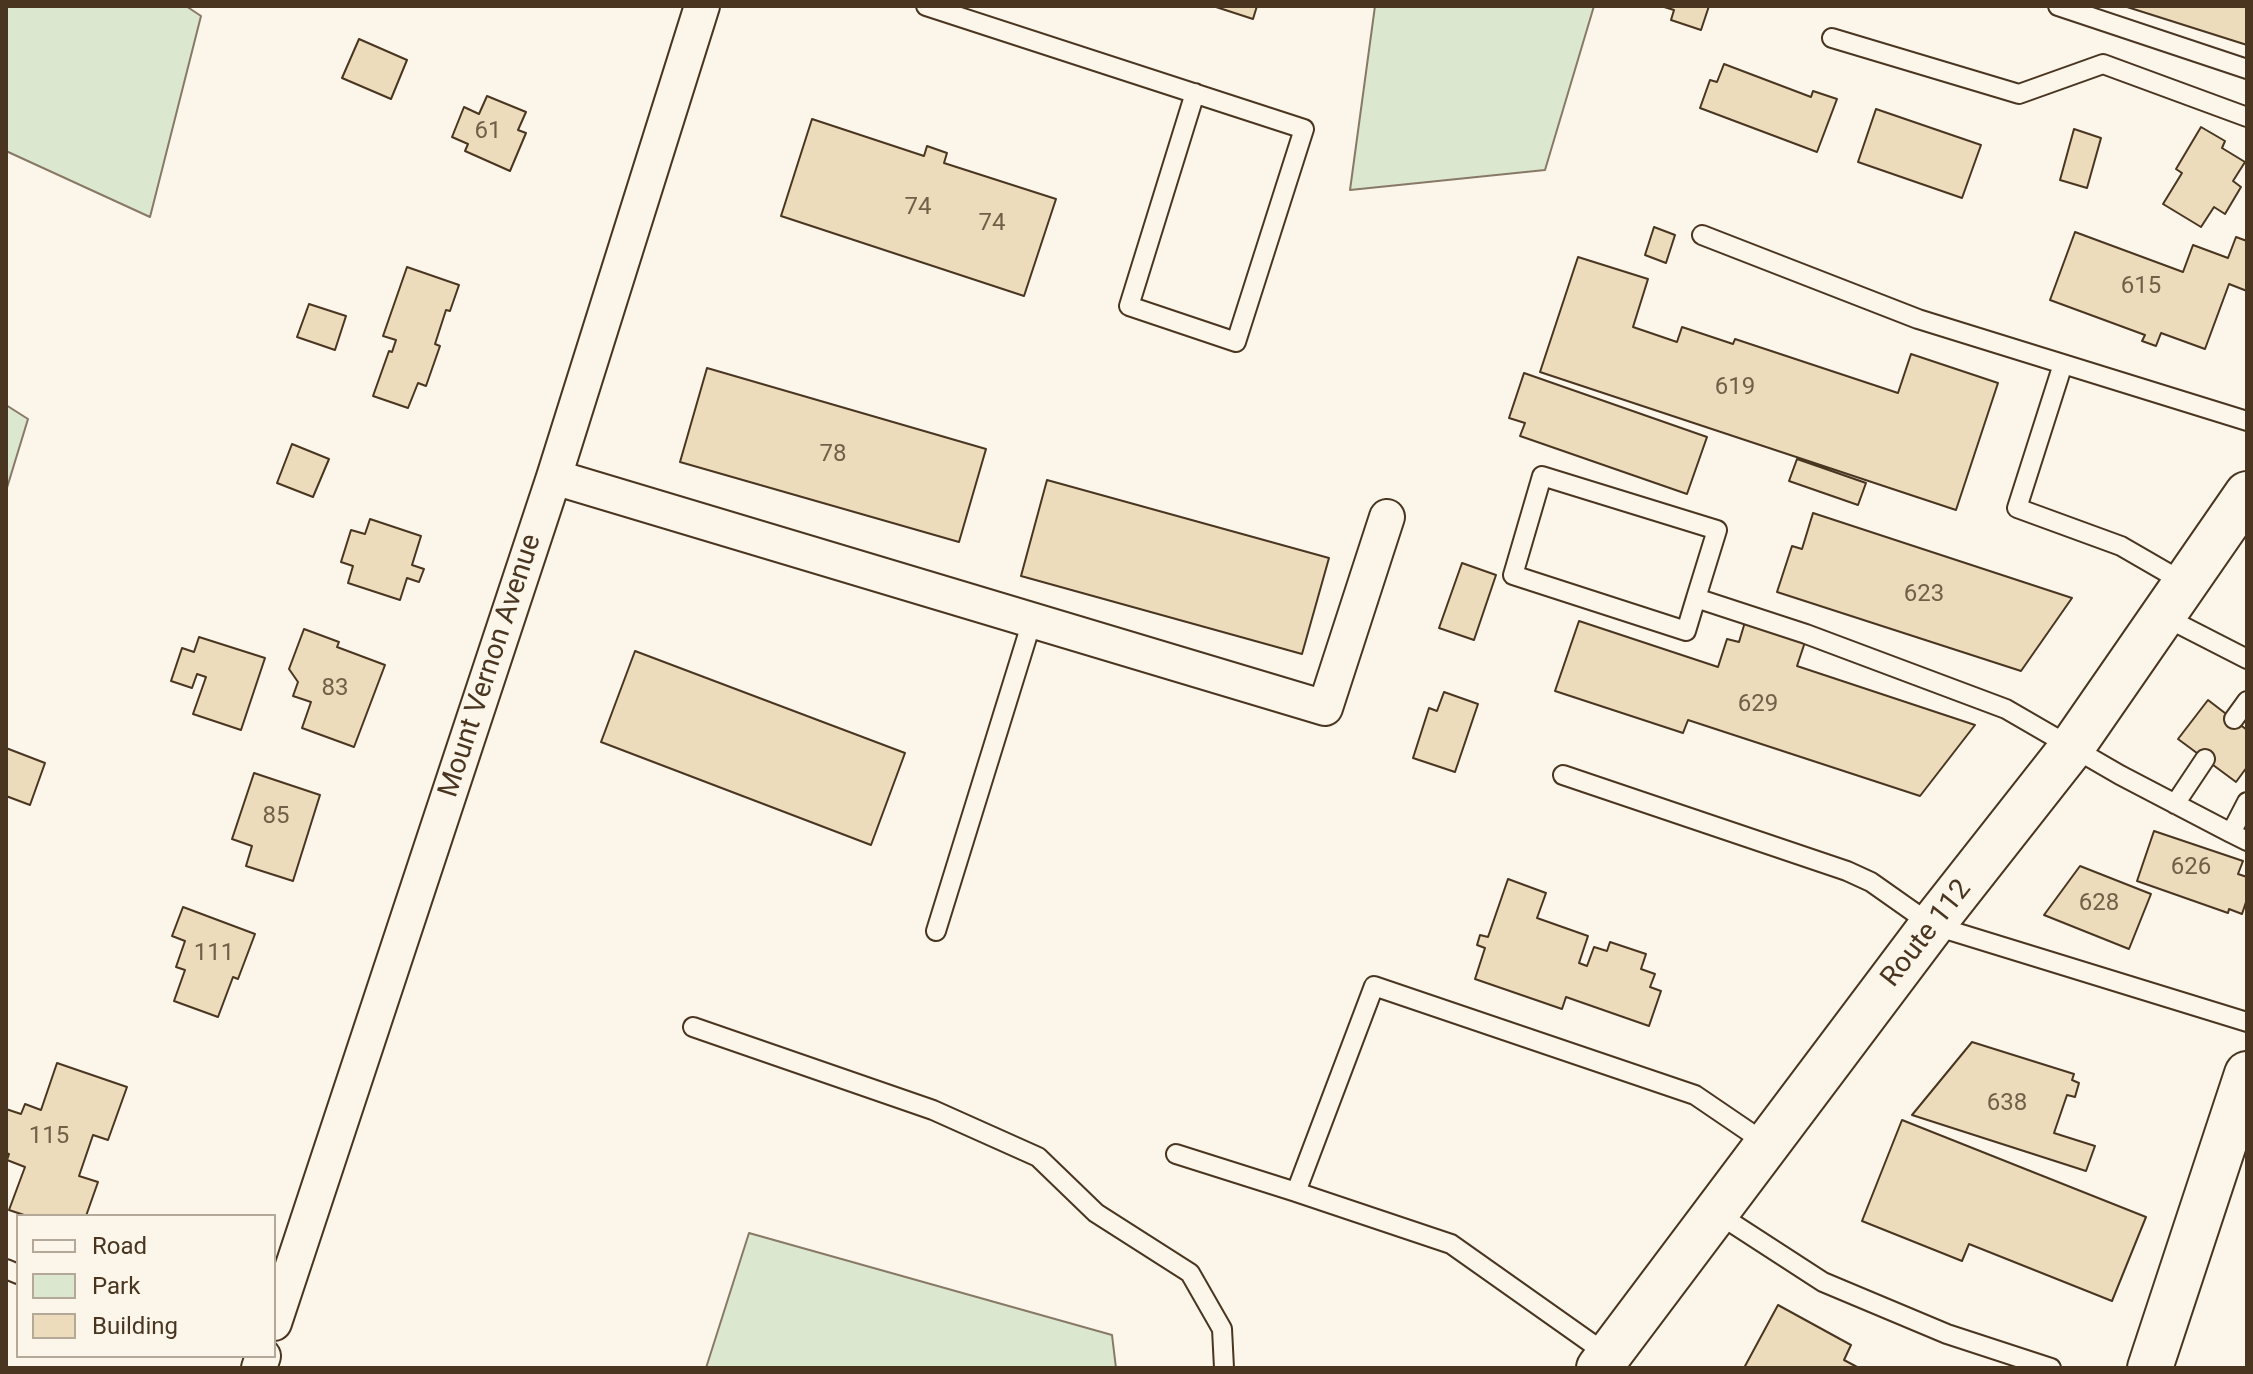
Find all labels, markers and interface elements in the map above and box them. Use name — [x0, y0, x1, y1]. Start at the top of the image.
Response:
house number: 61 — [475, 118, 501, 146]
house number: 74 — [905, 194, 931, 222]
house number: 74 — [979, 210, 1005, 238]
house number: 615 — [2121, 273, 2161, 301]
house number: 619 — [1715, 374, 1755, 402]
house number: 78 — [820, 441, 846, 469]
street label: Mount Vernon Avenue — [433, 530, 549, 802]
house number: 623 — [1904, 581, 1944, 609]
house number: 83 — [322, 675, 348, 703]
house number: 629 — [1738, 691, 1778, 719]
house number: 85 — [263, 803, 289, 831]
house number: 626 — [2171, 854, 2211, 882]
street label: Route 112 — [1875, 874, 1979, 994]
house number: 628 — [2079, 890, 2119, 918]
house number: 111 — [194, 940, 234, 968]
house number: 638 — [1987, 1090, 2027, 1118]
house number: 115 — [29, 1123, 69, 1151]
legend — [16, 1214, 276, 1358]
text: Road — [92, 1232, 147, 1260]
text: Park — [92, 1272, 140, 1300]
text: Building — [92, 1312, 178, 1340]

